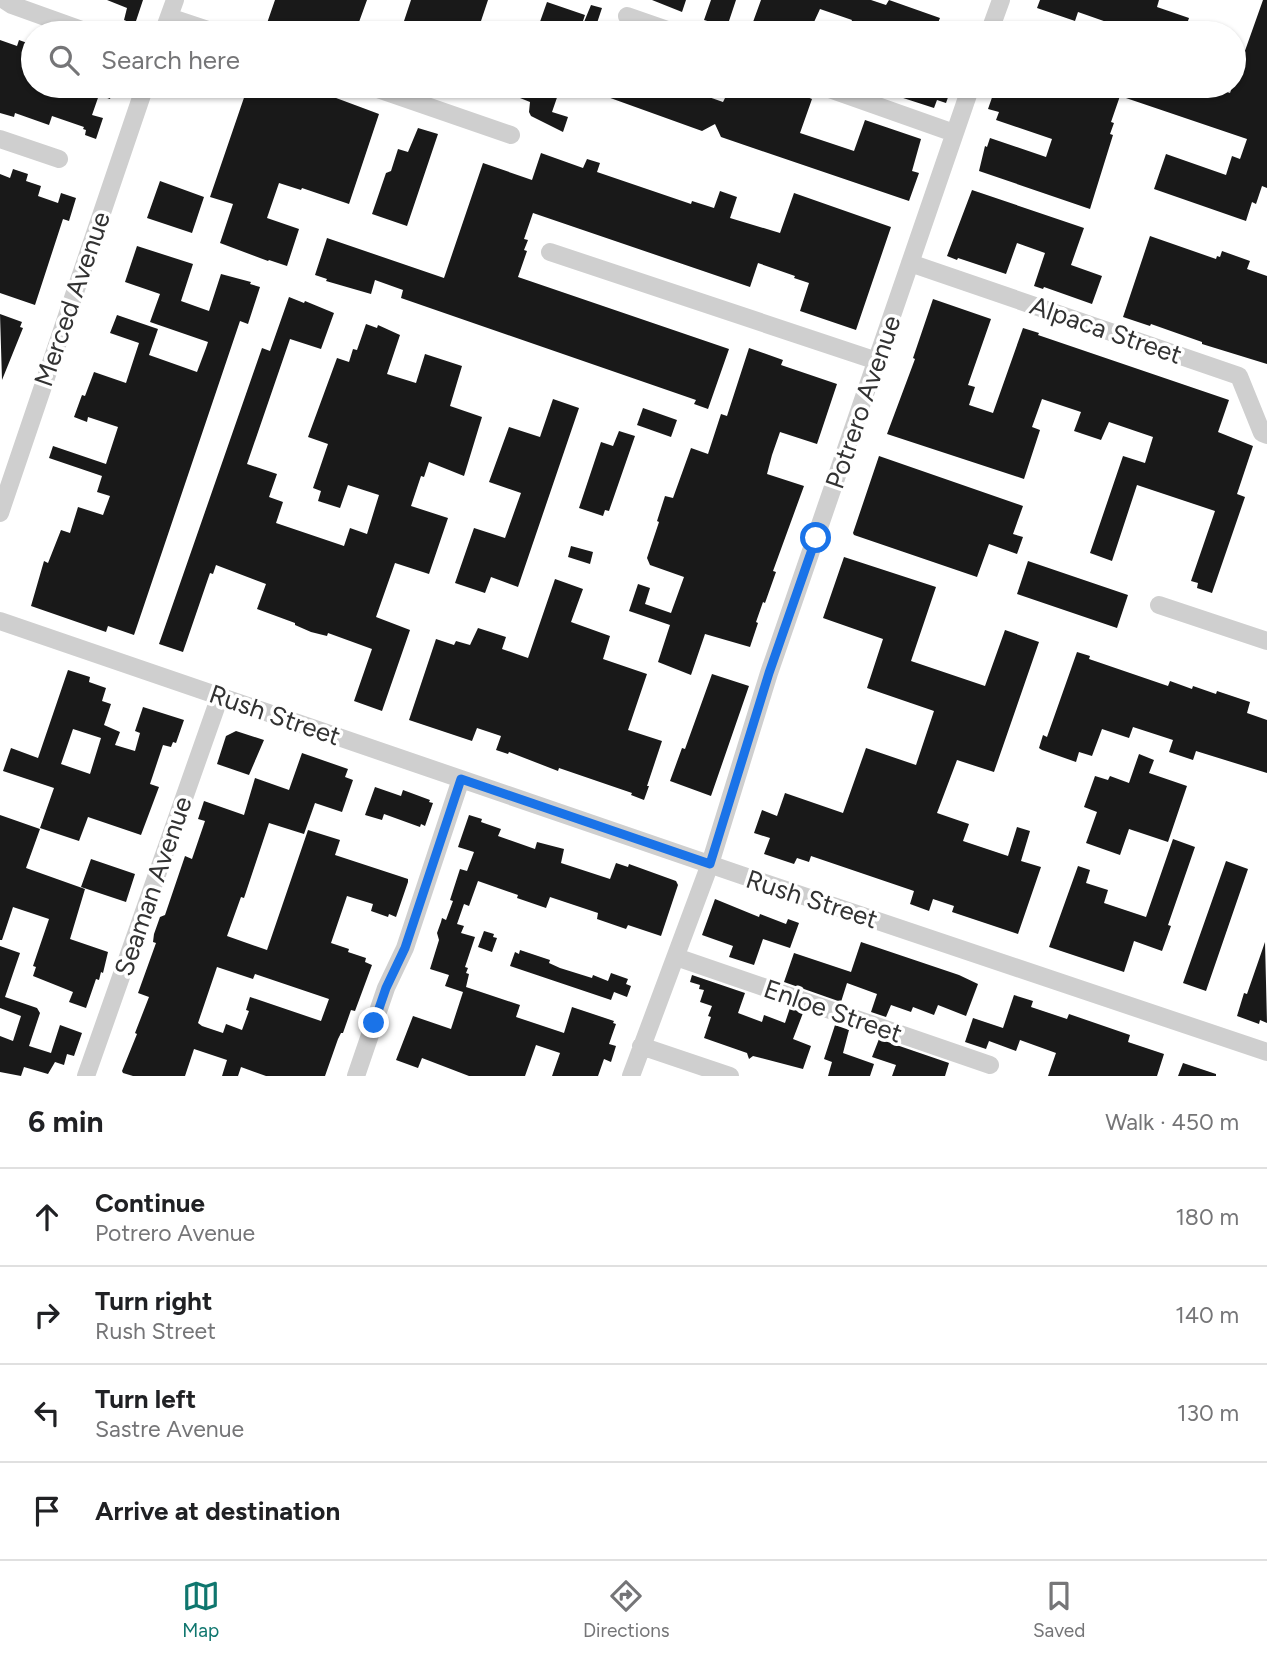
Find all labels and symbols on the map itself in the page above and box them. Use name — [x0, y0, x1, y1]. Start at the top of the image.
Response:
street label: Merced Avenue — [27, 207, 117, 391]
street label: Alpaca Street — [1026, 289, 1186, 371]
street label: Potrero Avenue — [818, 311, 908, 493]
route start — [800, 522, 831, 553]
street label: Rush Street — [205, 678, 345, 752]
street label: Seaman Avenue — [107, 792, 199, 980]
street label: Rush Street — [742, 863, 882, 935]
street label: Enloe Street — [760, 972, 907, 1050]
route end — [358, 1007, 389, 1038]

